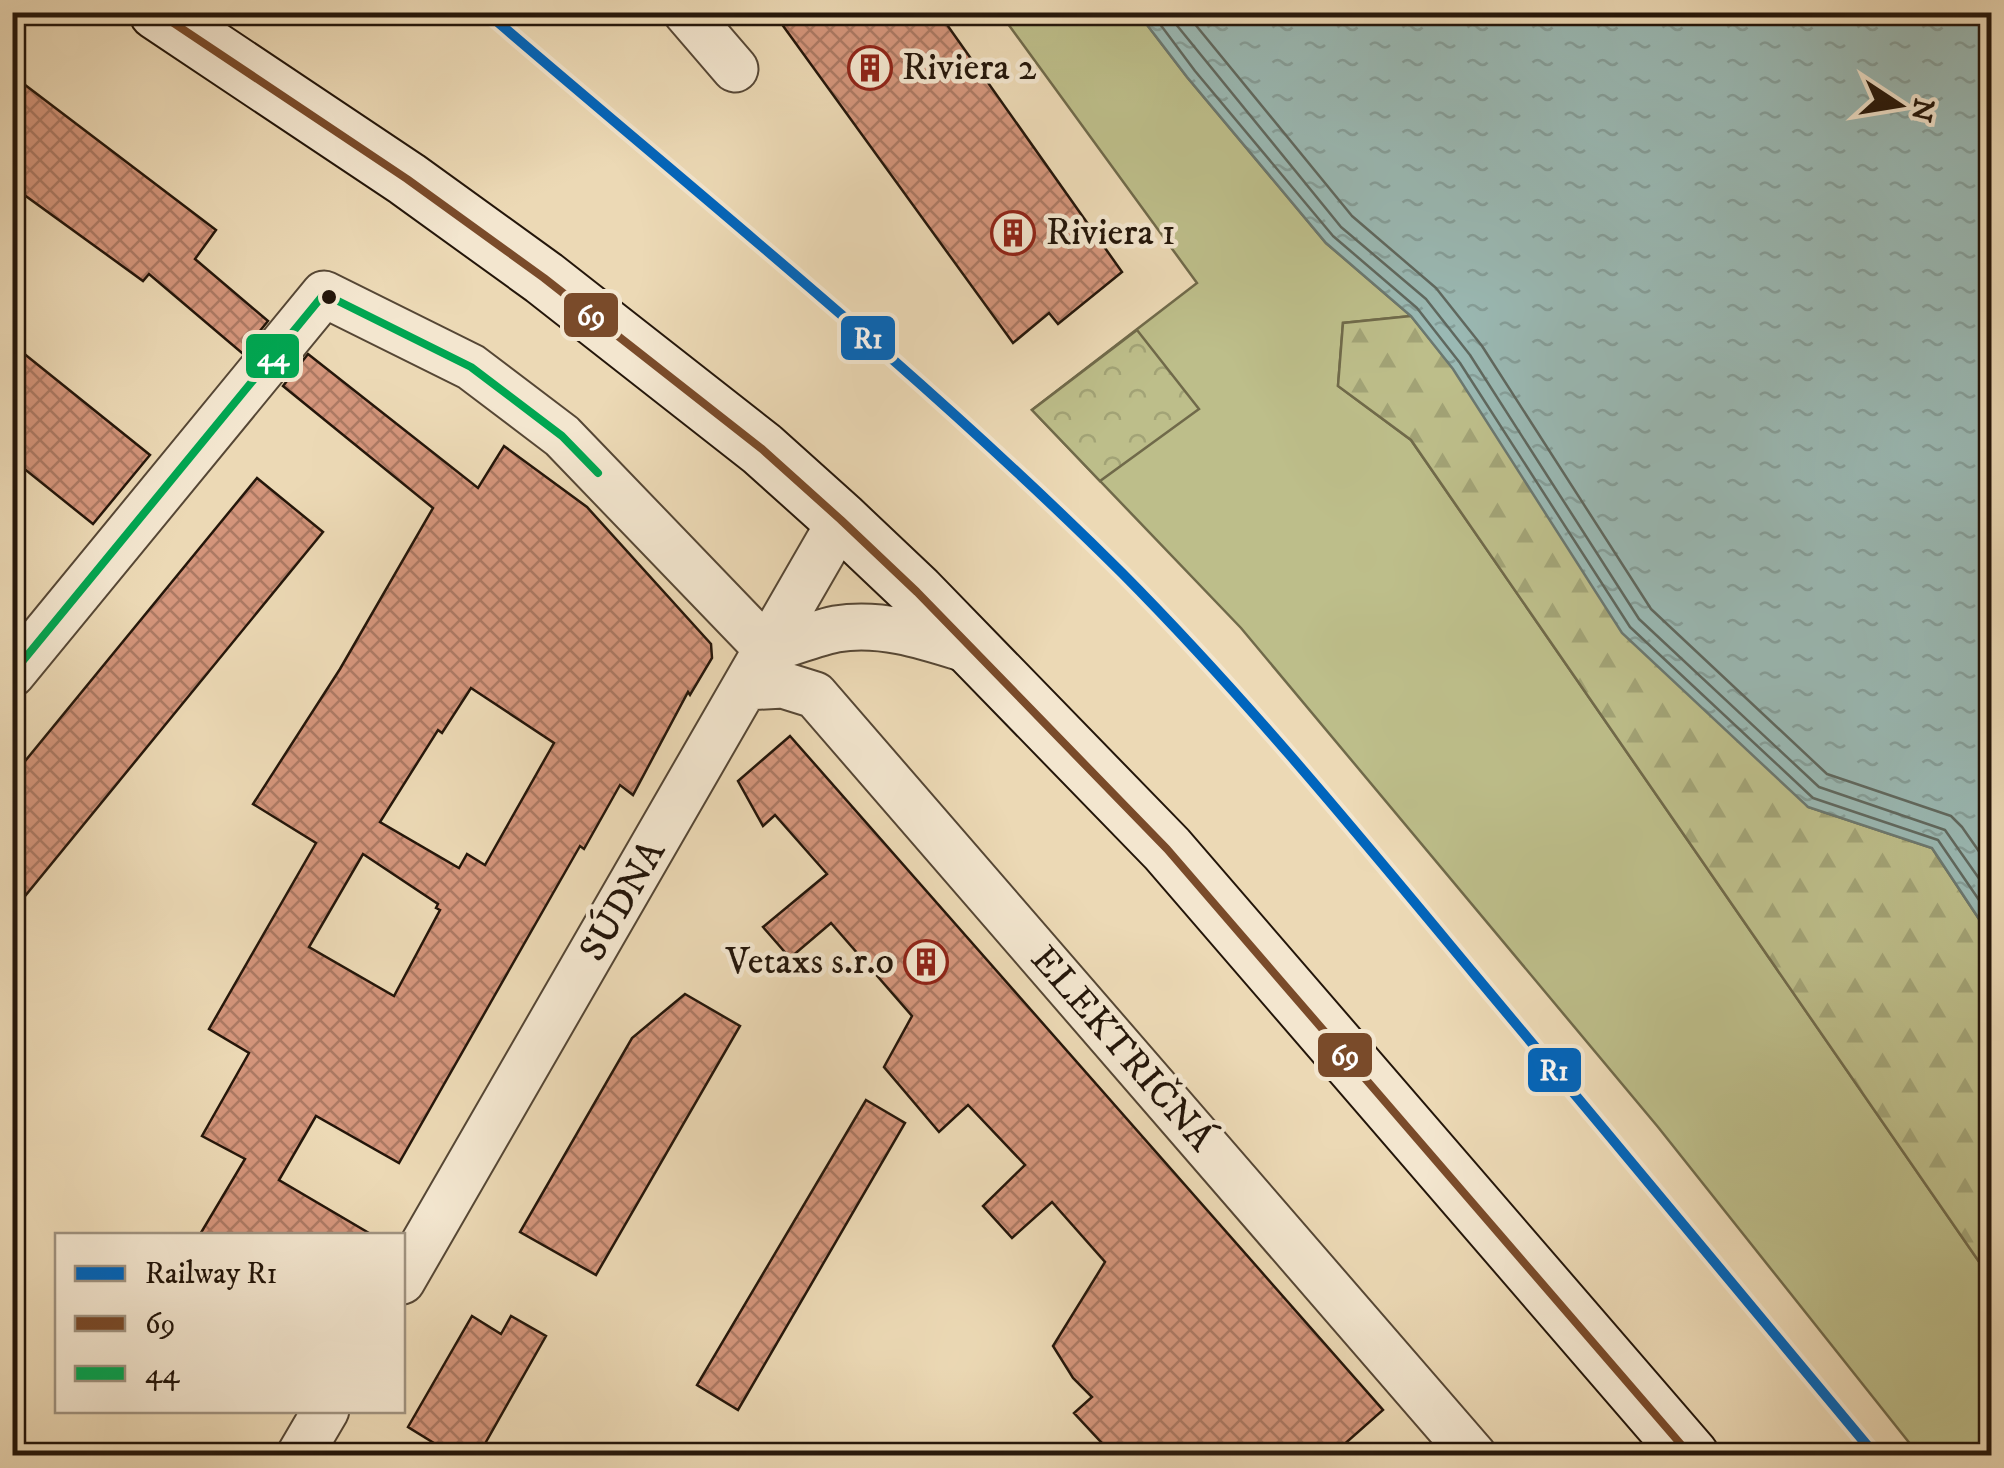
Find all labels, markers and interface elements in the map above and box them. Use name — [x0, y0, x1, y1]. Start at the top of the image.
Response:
place label: Riviera 2 — [902, 44, 1037, 92]
building icon: Riviera 2 — [847, 45, 893, 91]
north arrow — [1849, 55, 1949, 155]
text: N — [1902, 95, 1941, 125]
place label: Riviera 1 — [1046, 209, 1176, 257]
building icon: Riviera 1 — [990, 210, 1036, 256]
unlabelled marker — [319, 287, 339, 307]
line badge: 69 — [562, 291, 620, 339]
text: 69 — [577, 299, 605, 334]
line badge: R1 — [839, 314, 897, 362]
text: R1 — [854, 322, 882, 357]
line badge: 44 — [244, 332, 301, 380]
text: 44 — [257, 340, 291, 375]
street label: SÚDNA — [569, 831, 677, 970]
street label: ELEKTRIČNÁ — [1020, 936, 1225, 1162]
place label: Vetaxs s.r.o — [725, 938, 894, 986]
building icon: Vetaxs s.r.o — [903, 939, 949, 985]
line badge: 69 — [1316, 1031, 1374, 1079]
text: 69 — [1331, 1039, 1359, 1074]
line badge: R1 — [1526, 1046, 1583, 1094]
text: R1 — [1540, 1054, 1568, 1089]
legend — [55, 1233, 405, 1413]
text: Railway R1 — [145, 1256, 278, 1293]
text: 69 — [145, 1306, 176, 1343]
text: 44 — [145, 1356, 180, 1393]

